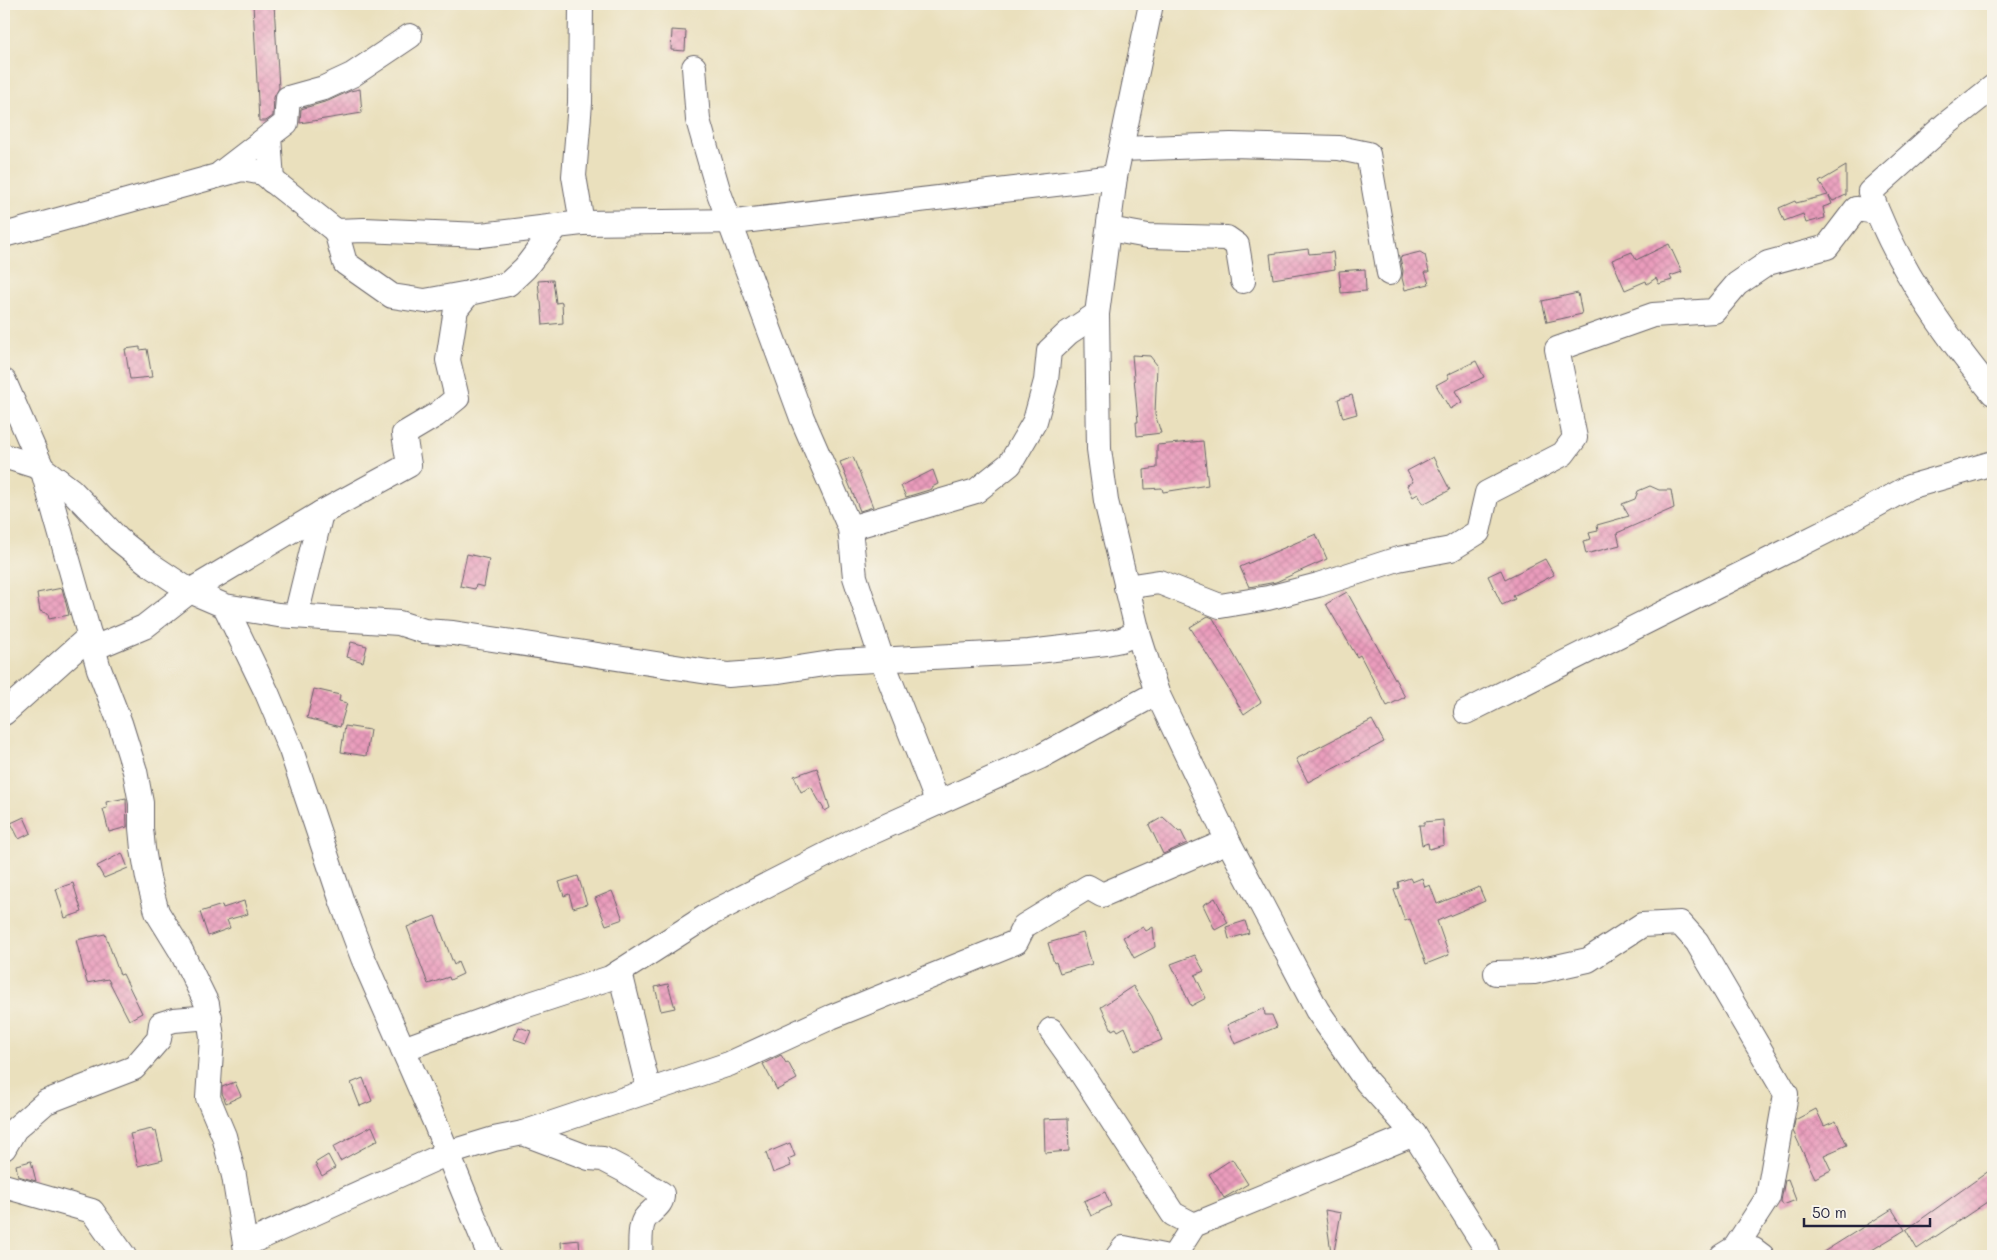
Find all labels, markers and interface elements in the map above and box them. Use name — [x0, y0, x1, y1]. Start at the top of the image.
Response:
scale bar — [1804, 1195, 1931, 1227]
text: 50 m — [1812, 1202, 1847, 1222]

